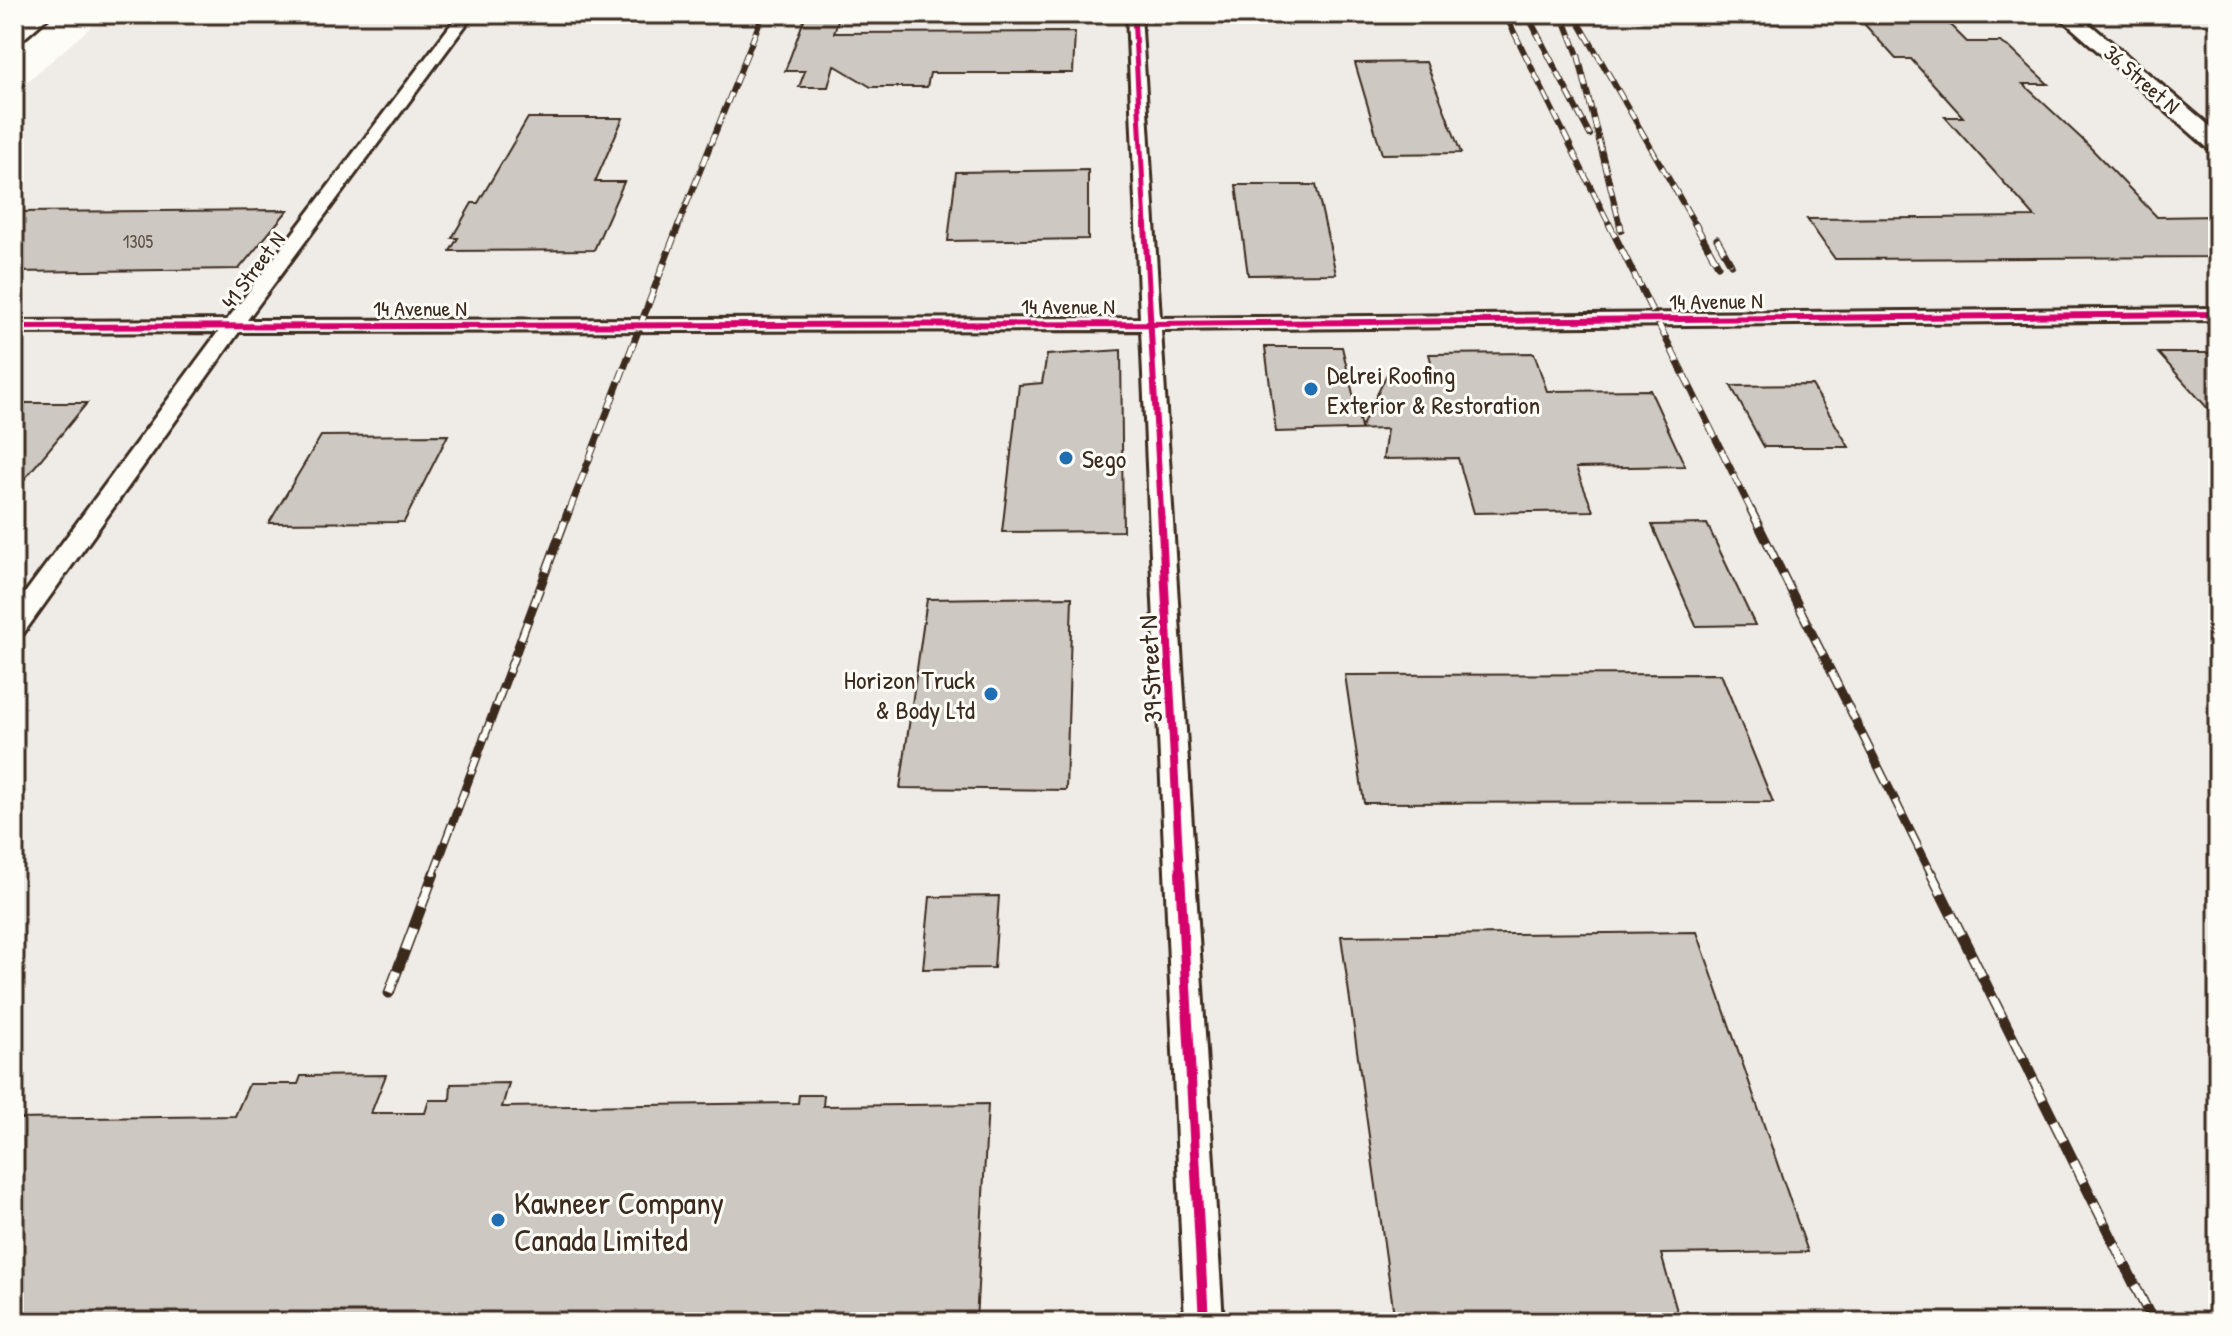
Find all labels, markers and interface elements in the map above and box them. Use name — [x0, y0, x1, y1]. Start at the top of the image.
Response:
street label: 36 Street N — [2098, 38, 2186, 120]
street label: 41 Street N — [214, 225, 292, 315]
house number: 1305 — [123, 229, 154, 254]
street label: 14 Avenue N — [1669, 285, 1763, 317]
street label: 14 Avenue N — [1021, 291, 1115, 321]
street label: 14 Avenue N — [373, 293, 467, 323]
place label: Delrei Roofing Exterior & Restoration — [1327, 357, 1540, 422]
marker: Delrei Roofing Exterior & Restoration — [1302, 380, 1320, 398]
place label: Sego — [1082, 441, 1126, 476]
marker: Sego — [1057, 449, 1075, 467]
street label: 39 Street N — [1130, 614, 1170, 724]
place label: Horizon Truck & Body Ltd — [844, 662, 975, 727]
marker: Horizon Truck & Body Ltd — [982, 685, 1000, 703]
place label: Kawneer Company Canada Limited — [514, 1181, 724, 1261]
marker: Kawneer Company Canada Limited — [489, 1211, 507, 1229]

